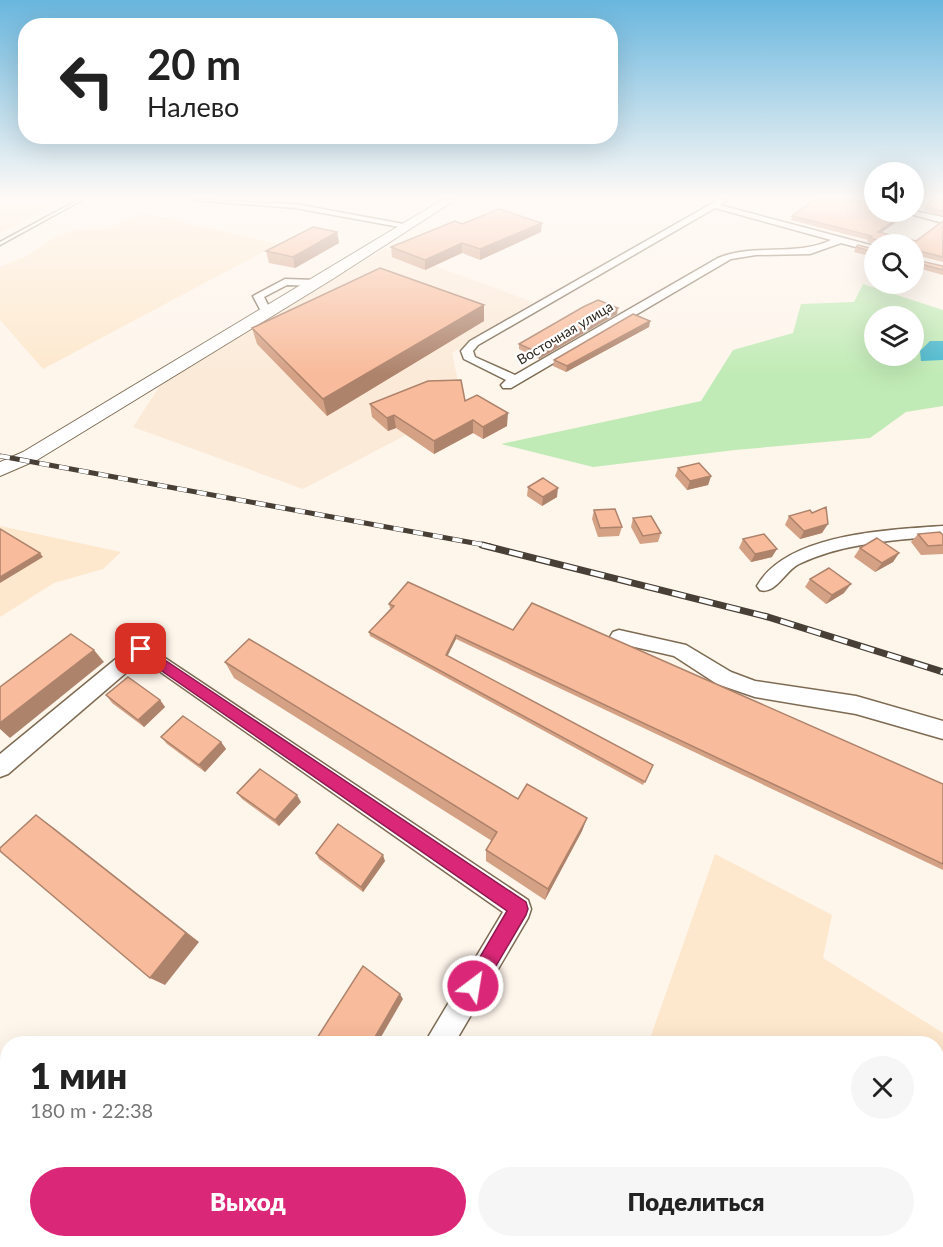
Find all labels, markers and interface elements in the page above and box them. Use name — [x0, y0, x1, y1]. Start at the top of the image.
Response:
text: 20 m — [147, 39, 241, 89]
icon: left — [48, 42, 126, 120]
text: Налево — [147, 90, 239, 123]
map controls — [864, 162, 924, 366]
button: sound — [864, 162, 924, 222]
button: search — [864, 234, 924, 294]
street label: Восточная улица — [514, 297, 616, 368]
button: layers — [864, 306, 924, 366]
pin — [115, 623, 166, 674]
icon: arrive — [124, 632, 157, 665]
position arrow — [441, 954, 505, 1018]
text: 1 мин — [30, 1053, 127, 1097]
button: close — [851, 1056, 914, 1119]
text: 180 m · 22:38 — [30, 1098, 153, 1122]
button: Выход — [30, 1167, 466, 1236]
button: Поделиться — [478, 1167, 914, 1236]

